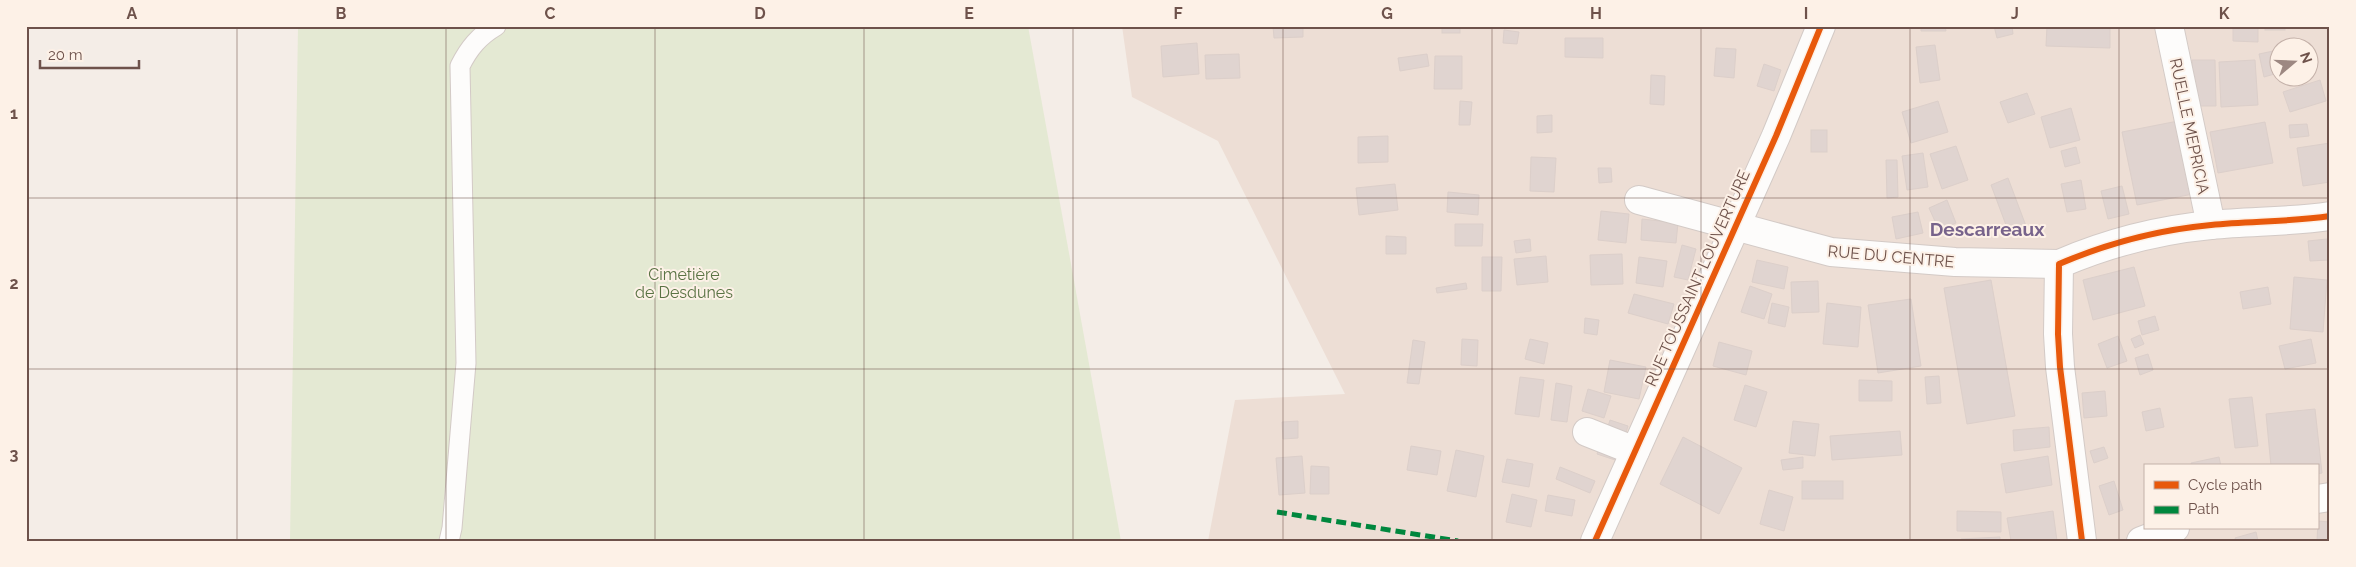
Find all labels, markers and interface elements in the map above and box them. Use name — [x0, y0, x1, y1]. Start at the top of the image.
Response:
text: A — [127, 4, 138, 23]
text: B — [336, 4, 347, 23]
text: C — [545, 4, 556, 23]
text: D — [754, 4, 766, 23]
text: E — [964, 4, 974, 23]
text: F — [1173, 4, 1183, 23]
text: G — [1381, 4, 1393, 23]
text: H — [1590, 4, 1602, 23]
text: I — [1804, 4, 1808, 23]
text: J — [2011, 4, 2019, 23]
text: K — [2219, 4, 2230, 23]
scale bar — [40, 38, 139, 70]
north arrow — [2268, 38, 2318, 88]
text: 20 m — [48, 46, 83, 64]
text: N — [2297, 50, 2316, 65]
street label: RUELLE MEPRICIA — [2166, 56, 2213, 196]
text: 1 — [10, 104, 18, 123]
street label: RUE TOUSSAINT LOUVERTURE — [1641, 167, 1754, 389]
district label: Descarreaux — [1930, 218, 2045, 240]
street label: RUE DU CENTRE — [1827, 242, 1955, 272]
park label: Cimetière de Desdunes — [635, 265, 733, 302]
text: 2 — [9, 274, 19, 293]
text: 3 — [10, 445, 19, 464]
legend — [2144, 464, 2318, 530]
text: Cycle path — [2188, 476, 2262, 494]
text: Path — [2188, 500, 2219, 518]

